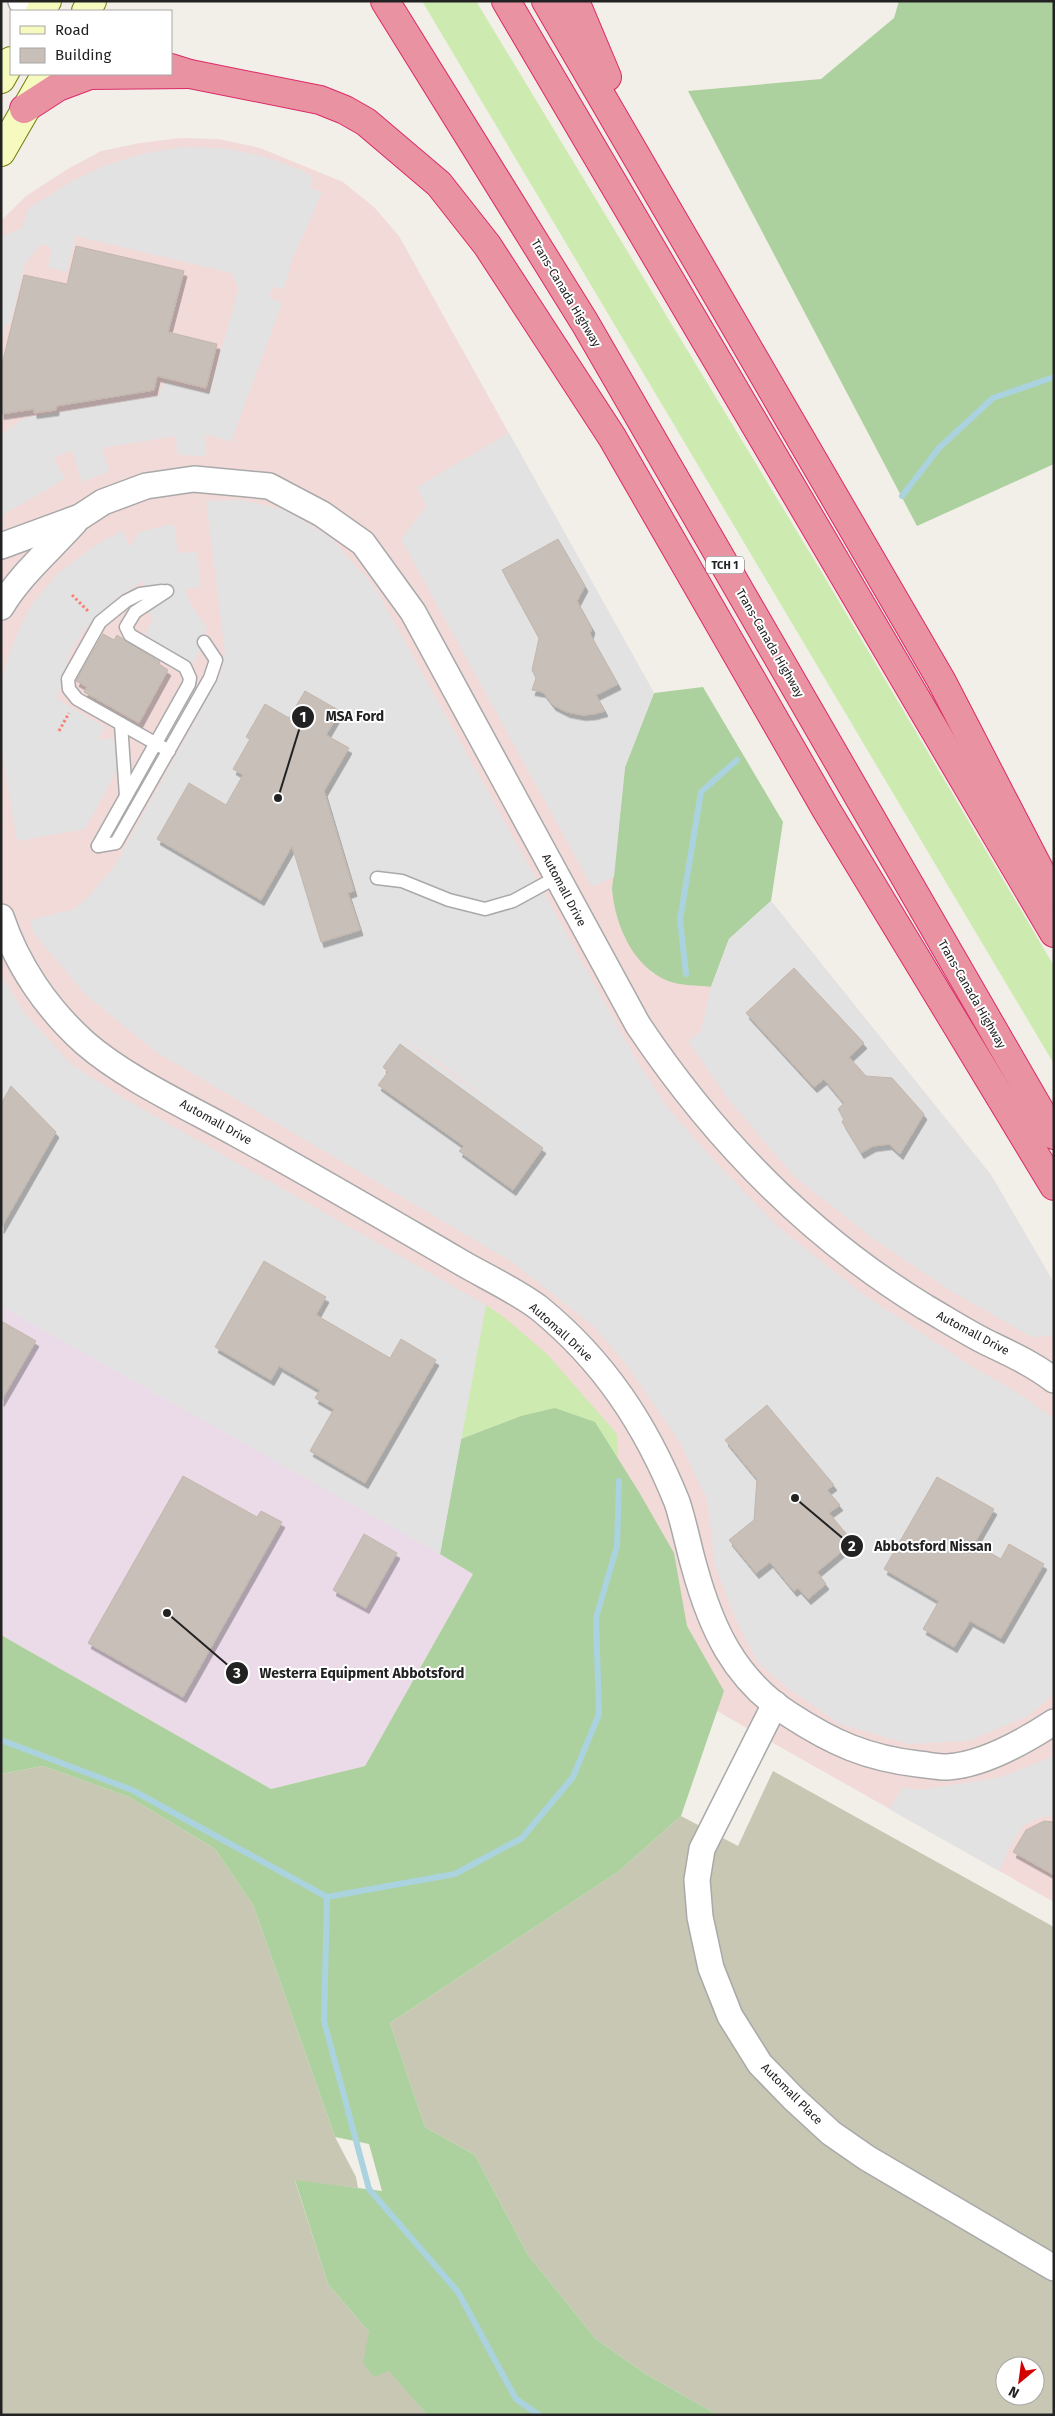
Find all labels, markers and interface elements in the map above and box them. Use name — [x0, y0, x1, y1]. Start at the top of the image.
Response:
legend — [10, 10, 172, 75]
text: Road — [55, 21, 90, 39]
text: Building — [55, 46, 111, 64]
street label: Trans-Canada Highway — [528, 237, 604, 349]
road number: TCH 1 — [706, 556, 744, 574]
street label: Trans-Canada Highway — [733, 586, 807, 700]
callout: MSA Ford — [291, 702, 394, 731]
text: 1 — [300, 708, 306, 726]
text: MSA Ford — [326, 708, 384, 725]
street label: Automall Drive — [539, 851, 589, 929]
street label: Trans-Canada Highway — [935, 937, 1009, 1051]
street label: Automall Drive — [178, 1096, 254, 1148]
street label: Automall Drive — [527, 1300, 595, 1364]
street label: Automall Drive — [934, 1308, 1012, 1358]
callout: Abbotsford Nissan — [839, 1531, 1002, 1560]
text: 2 — [848, 1537, 856, 1555]
text: Abbotsford Nissan — [873, 1538, 992, 1555]
callout: Westerra Equipment Abbotsford — [225, 1659, 475, 1688]
text: 3 — [232, 1664, 241, 1682]
text: Westerra Equipment Abbotsford — [260, 1665, 464, 1682]
street label: Automall Place — [758, 2060, 826, 2128]
north arrow — [995, 2356, 1045, 2406]
text: N — [1006, 2382, 1022, 2402]

